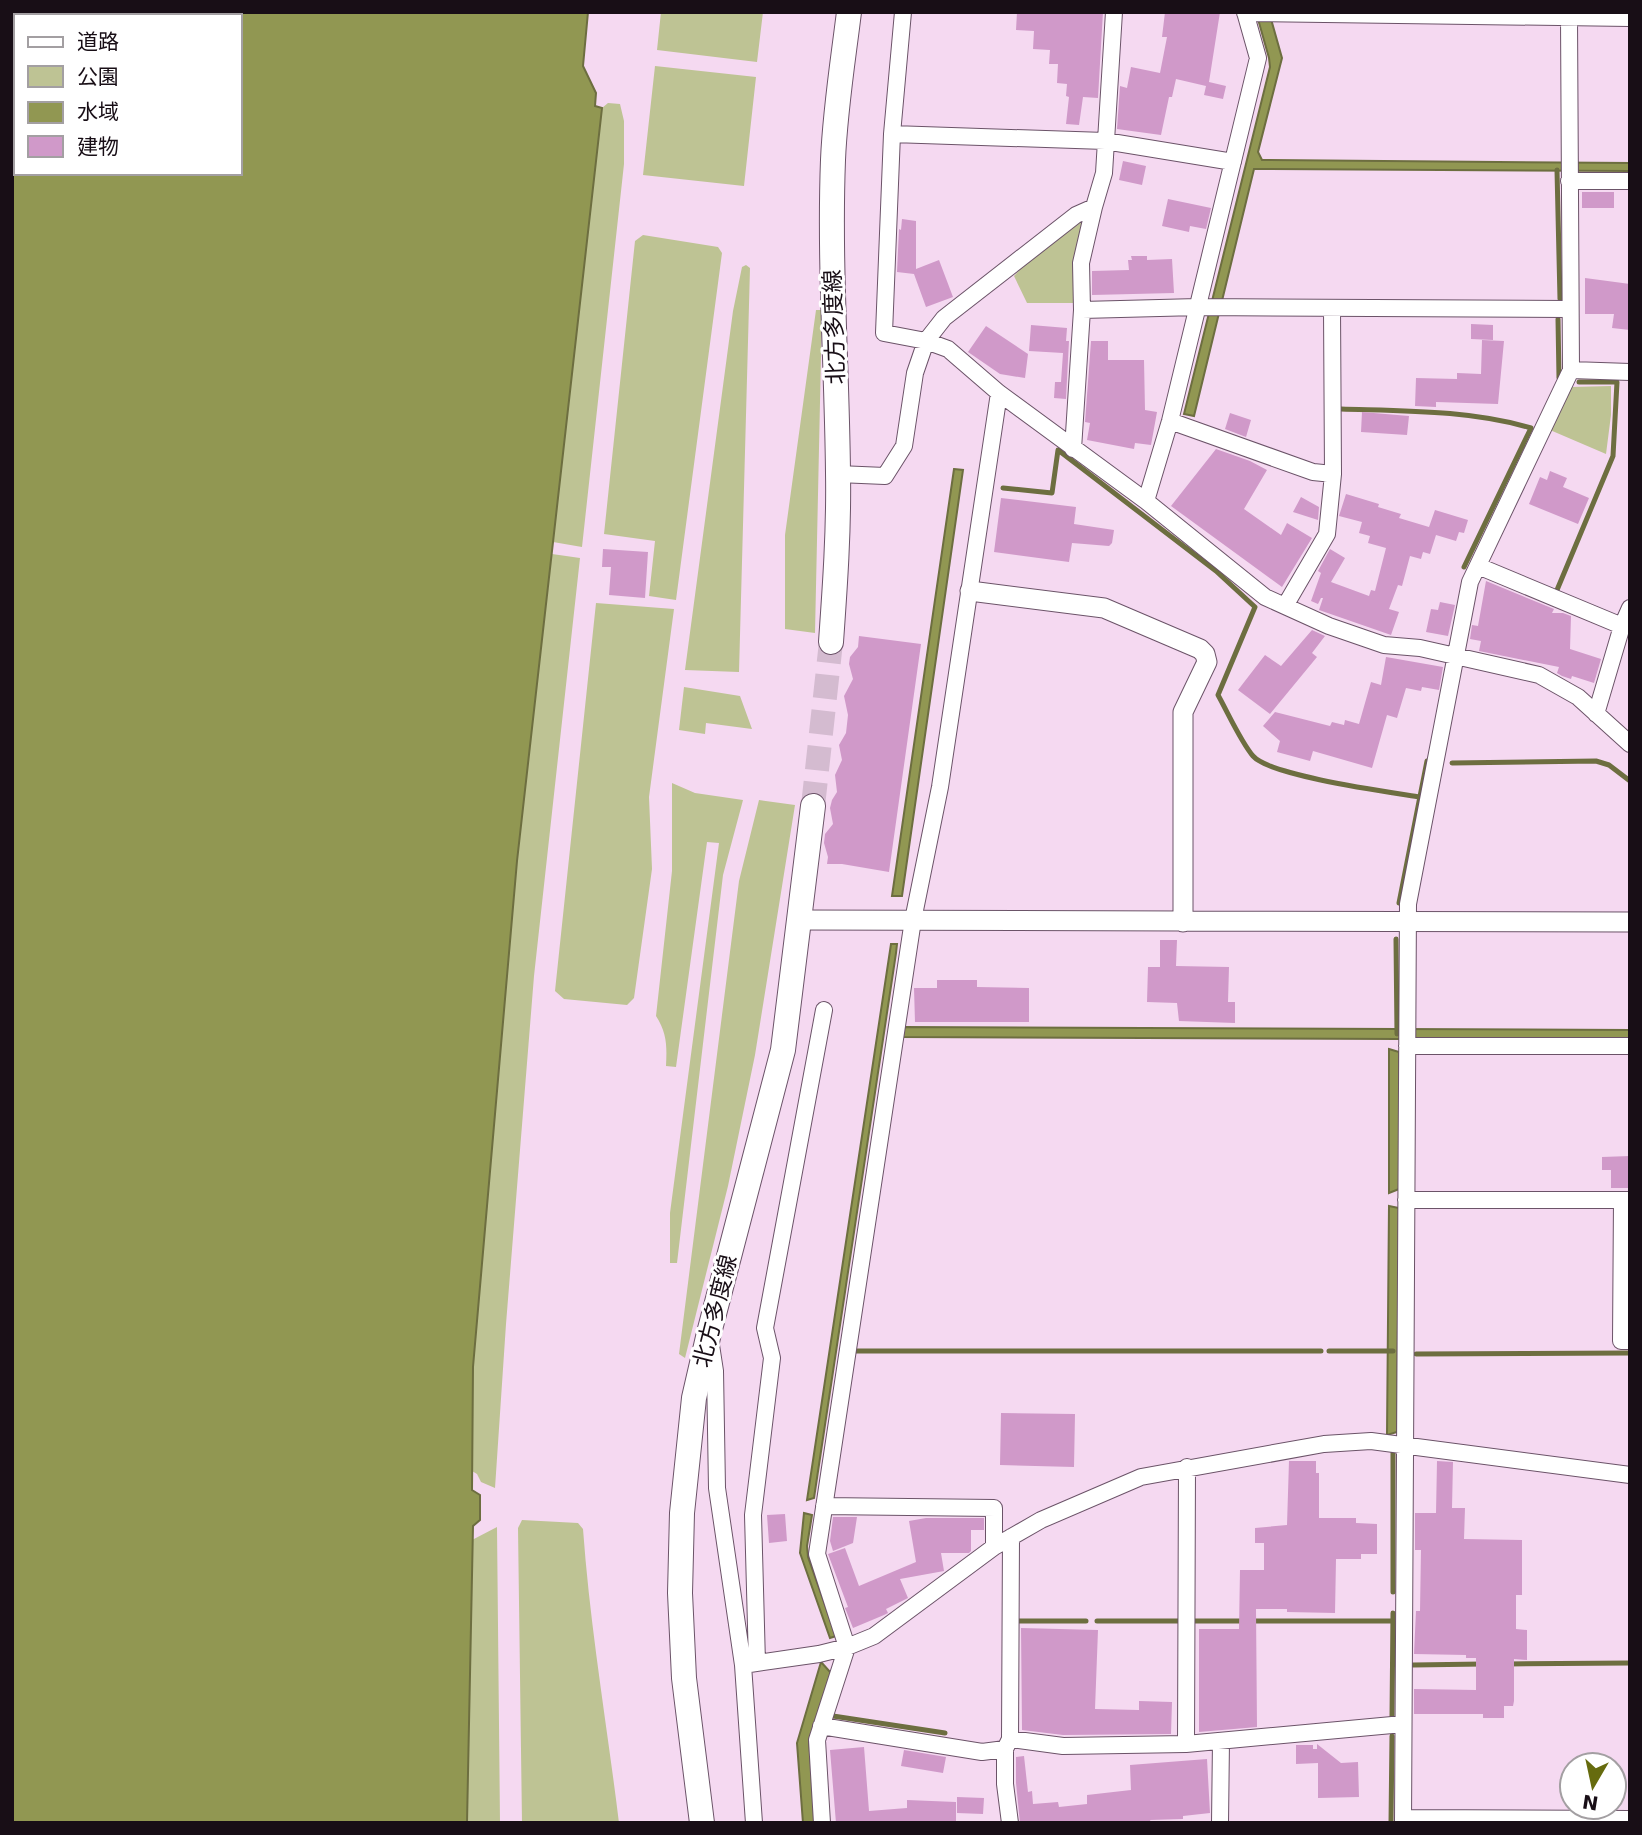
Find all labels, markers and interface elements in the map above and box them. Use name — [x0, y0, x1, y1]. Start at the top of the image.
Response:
legend — [14, 14, 242, 175]
text: 道路 — [77, 30, 119, 54]
text: 公園 — [77, 65, 119, 89]
text: 水域 — [77, 100, 119, 124]
text: 建物 — [77, 135, 119, 159]
street label: 北方多度線 — [819, 269, 849, 385]
street label: 北方多度線 — [688, 1252, 742, 1370]
north arrow — [1558, 1751, 1628, 1821]
text: N — [1581, 1791, 1600, 1815]

